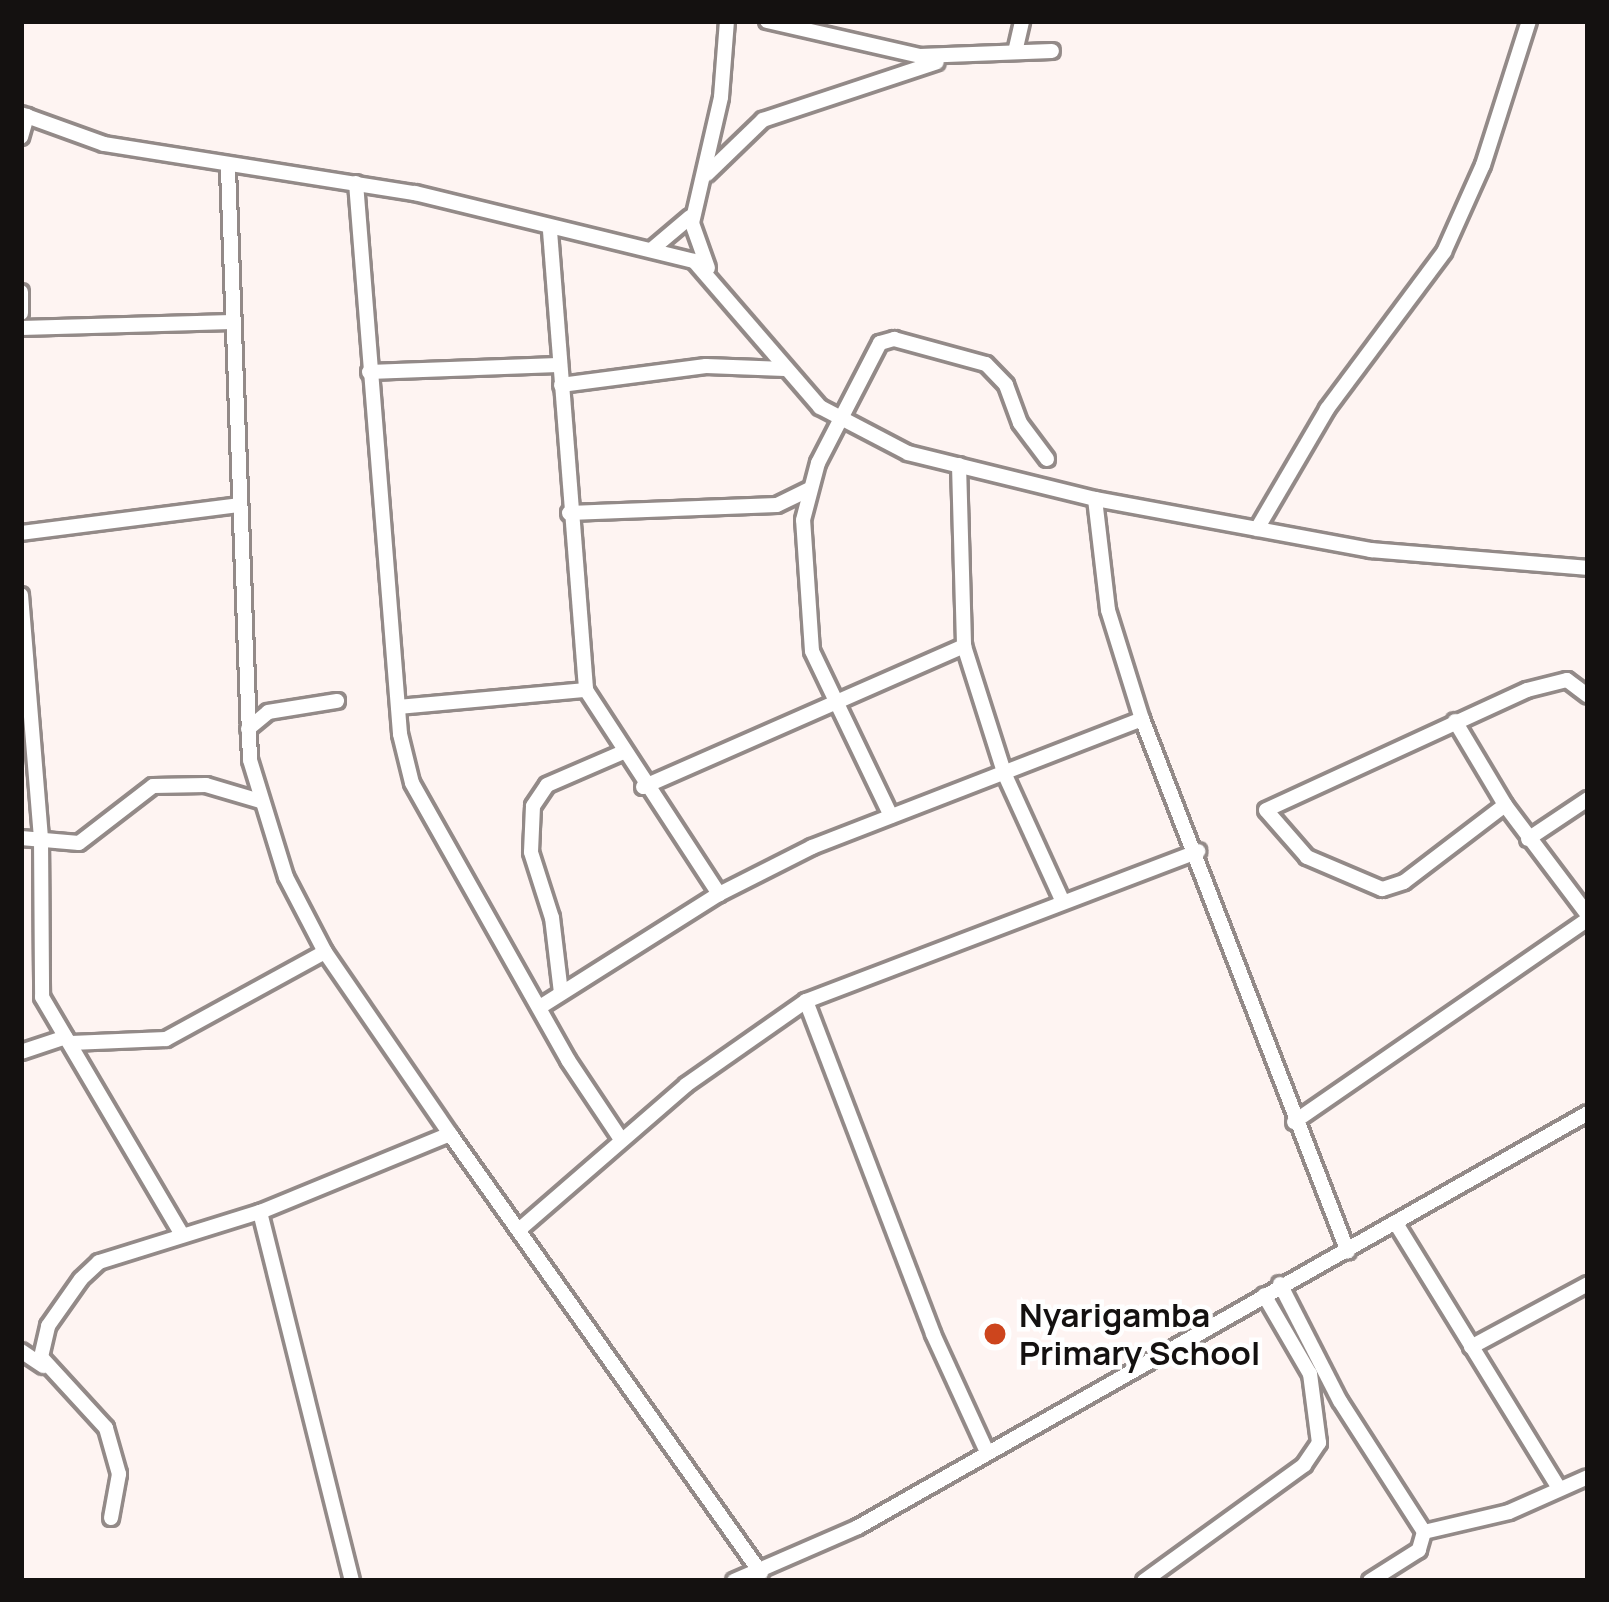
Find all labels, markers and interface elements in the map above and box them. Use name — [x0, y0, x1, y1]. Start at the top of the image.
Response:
place label: Nyarigamba Primary School — [1019, 1295, 1260, 1373]
marker: Nyarigamba Primary School — [982, 1321, 1008, 1347]

